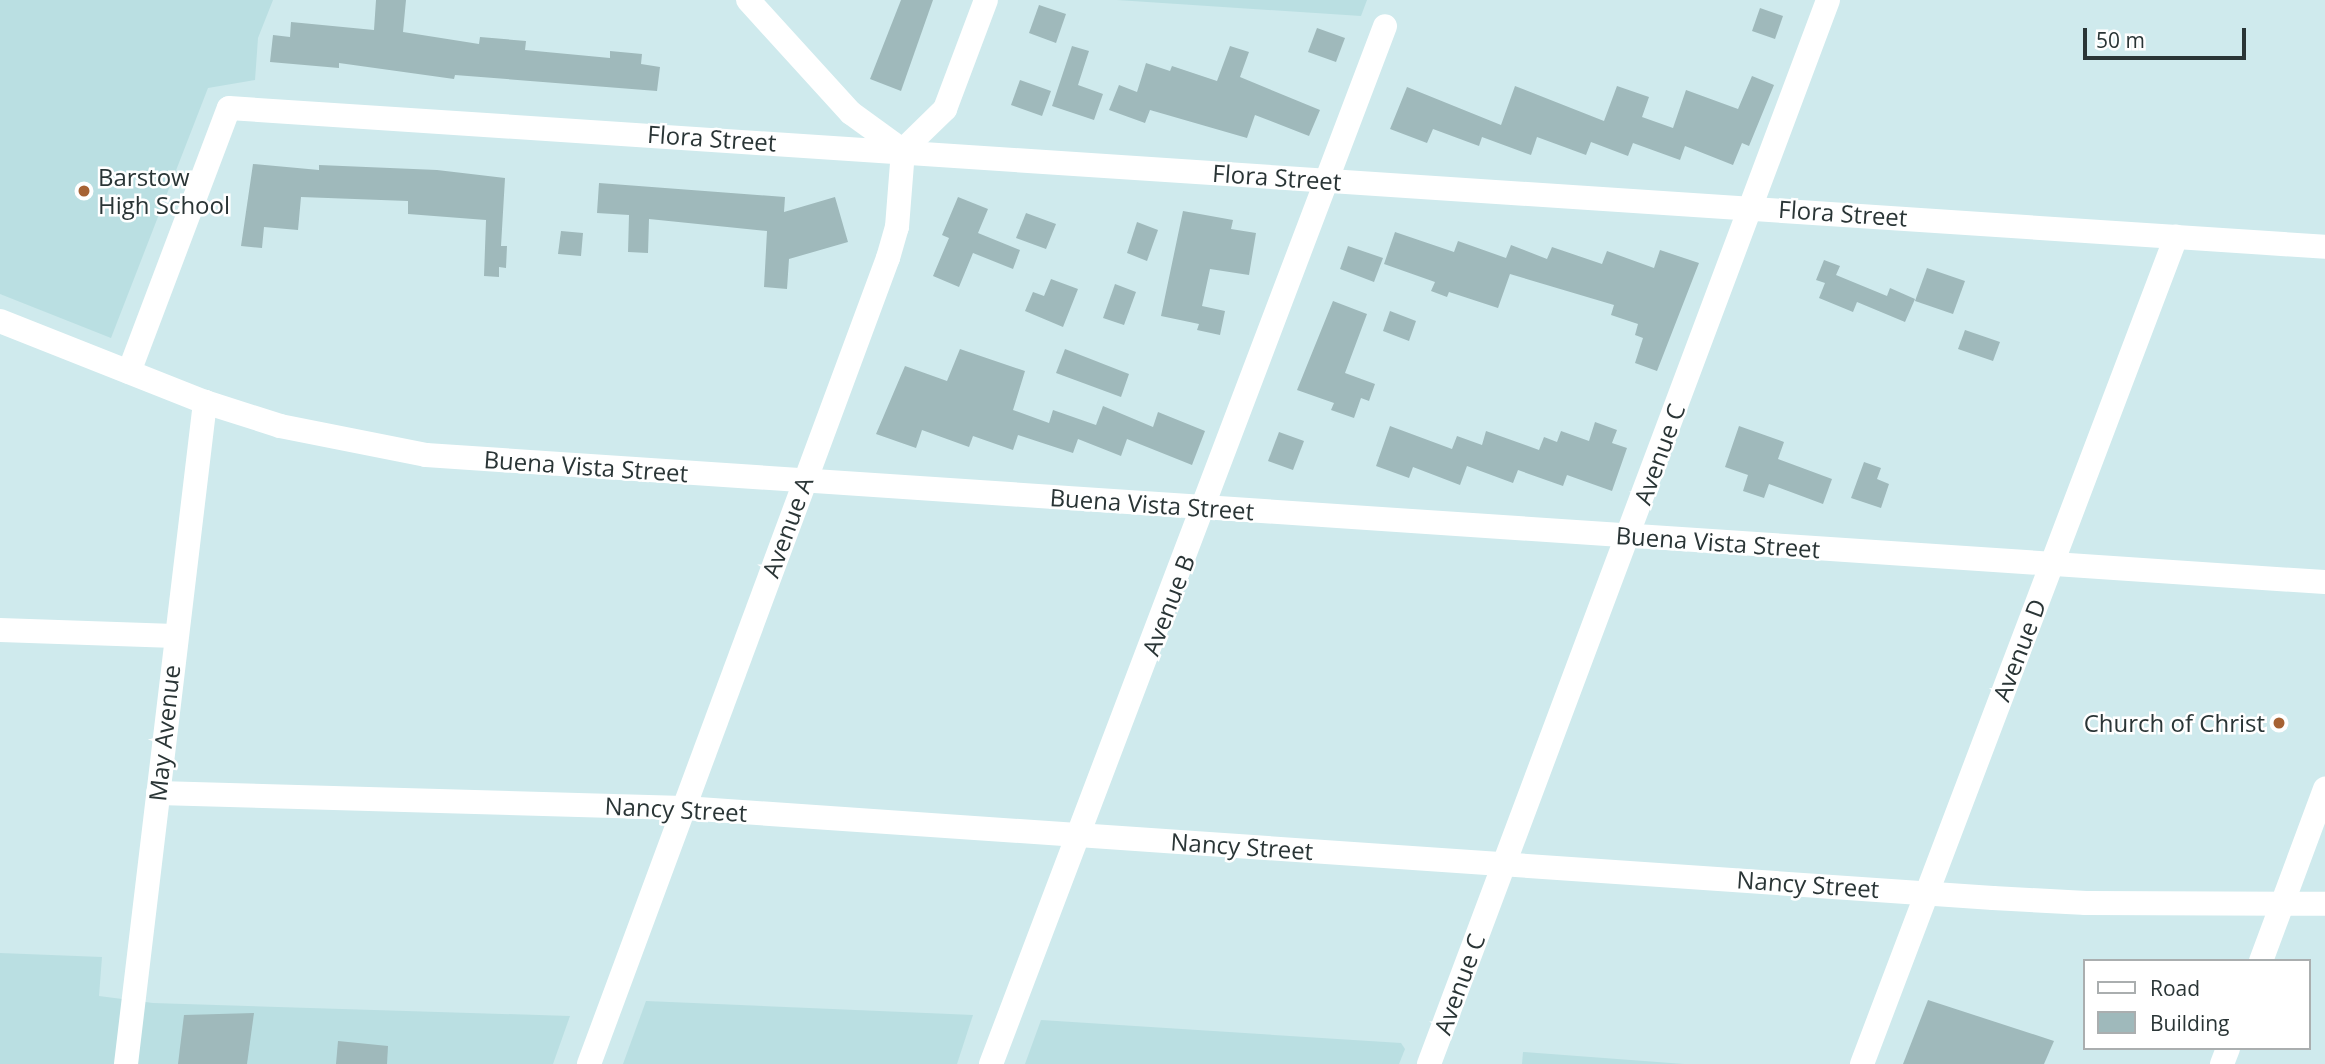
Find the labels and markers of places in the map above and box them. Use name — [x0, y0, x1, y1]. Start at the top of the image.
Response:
place label: Barstow High School — [98, 163, 230, 219]
marker: Barstow High School — [76, 183, 92, 199]
place label: Church of Christ — [2084, 709, 2265, 737]
marker: Church of Christ — [2271, 715, 2287, 731]

